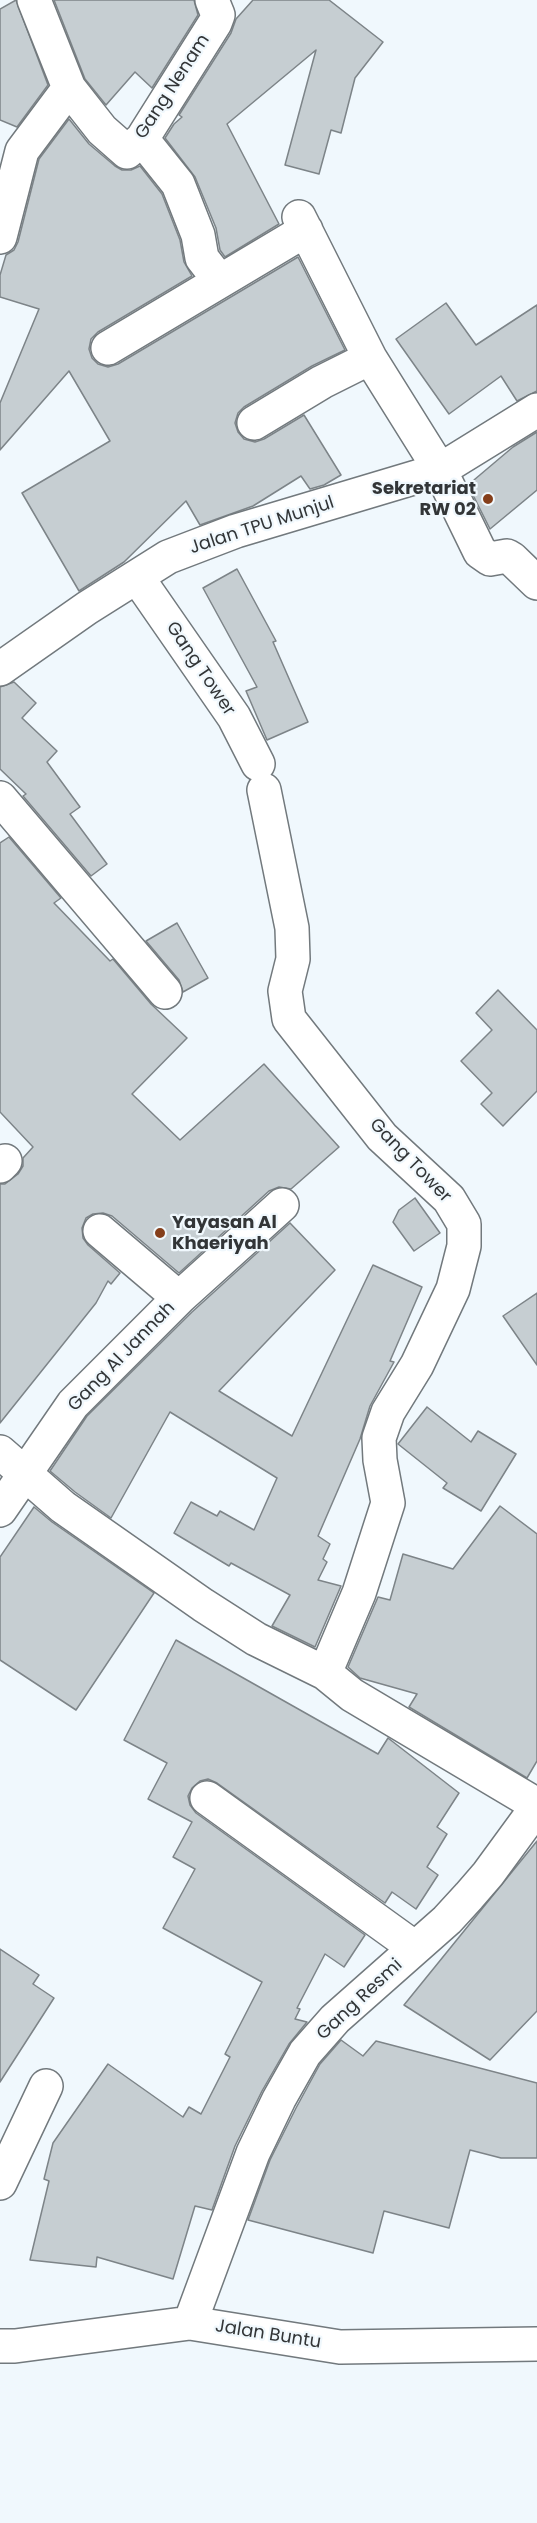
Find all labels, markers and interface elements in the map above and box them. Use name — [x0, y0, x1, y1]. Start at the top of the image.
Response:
street label: Gang Nenam — [131, 31, 215, 143]
place label: Sekretariat RW 02 — [372, 478, 476, 520]
street label: Jalan TPU Munjul — [187, 492, 337, 560]
marker: Sekretariat RW 02 — [481, 492, 495, 506]
street label: Gang Tower — [161, 618, 239, 720]
street label: Gang Tower — [365, 1114, 455, 1208]
place label: Yayasan Al Khaeriyah — [172, 1212, 277, 1254]
marker: Yayasan Al Khaeriyah — [153, 1226, 167, 1240]
street label: Gang Al Jannah — [64, 1298, 180, 1416]
street label: Gang Resmi — [313, 1955, 407, 2045]
street label: Jalan Buntu — [214, 2316, 322, 2354]

